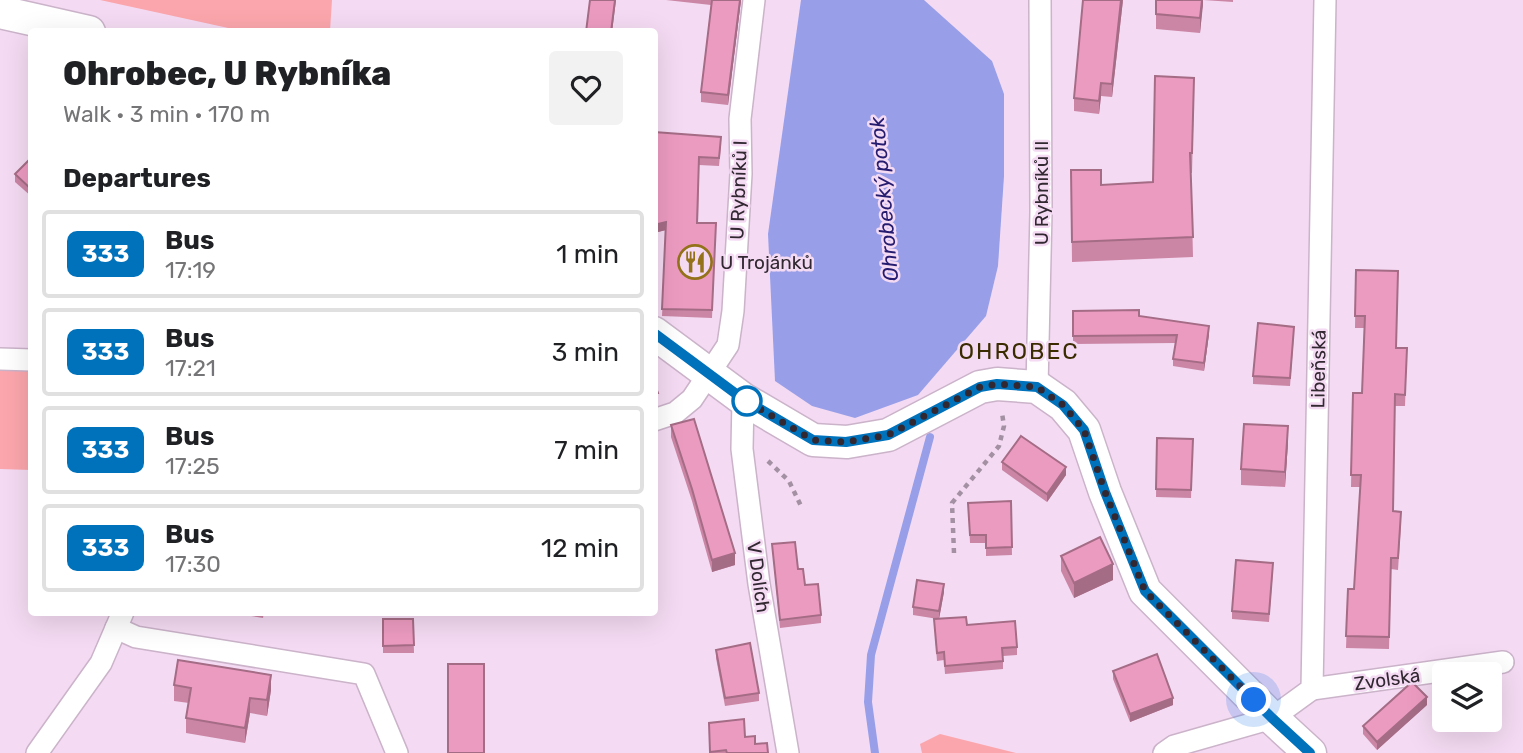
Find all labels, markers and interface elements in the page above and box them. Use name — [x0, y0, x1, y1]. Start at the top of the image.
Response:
button: heart — [549, 51, 623, 125]
text: Ohrobec, U Rybníka — [63, 54, 391, 93]
text: Walk · 3 min · 170 m — [63, 100, 270, 128]
water label: Ohrobecký potok — [864, 115, 903, 282]
street label: U Rybníků I — [725, 140, 752, 240]
street label: U Rybníků II — [1030, 141, 1053, 245]
text: Departures — [63, 163, 211, 194]
text: Bus — [165, 225, 214, 256]
text: 1 min — [556, 239, 619, 270]
text: 333 — [82, 240, 129, 268]
restaurant icon: U Trojánků — [676, 243, 714, 281]
place label: U Trojánků — [720, 251, 813, 274]
text: 17:19 — [165, 256, 216, 284]
text: Bus — [165, 323, 214, 354]
street label: Libeňská — [1306, 330, 1331, 408]
text: 3 min — [552, 337, 619, 368]
district label: OHROBEC — [958, 337, 1080, 365]
text: 333 — [82, 338, 129, 366]
text: 17:21 — [165, 354, 216, 382]
unlabelled marker — [732, 386, 762, 416]
text: Bus — [165, 421, 214, 452]
text: 7 min — [554, 435, 619, 466]
text: 333 — [82, 436, 129, 464]
text: 17:25 — [165, 452, 220, 480]
text: Bus — [165, 519, 214, 550]
text: 12 min — [541, 533, 619, 564]
text: 333 — [82, 534, 129, 562]
street label: V Dolích — [742, 540, 775, 614]
text: 17:30 — [165, 550, 221, 578]
map controls — [1432, 662, 1502, 732]
button: layers — [1432, 662, 1502, 732]
street label: Zvolská — [1353, 663, 1422, 696]
your location — [1236, 682, 1271, 717]

